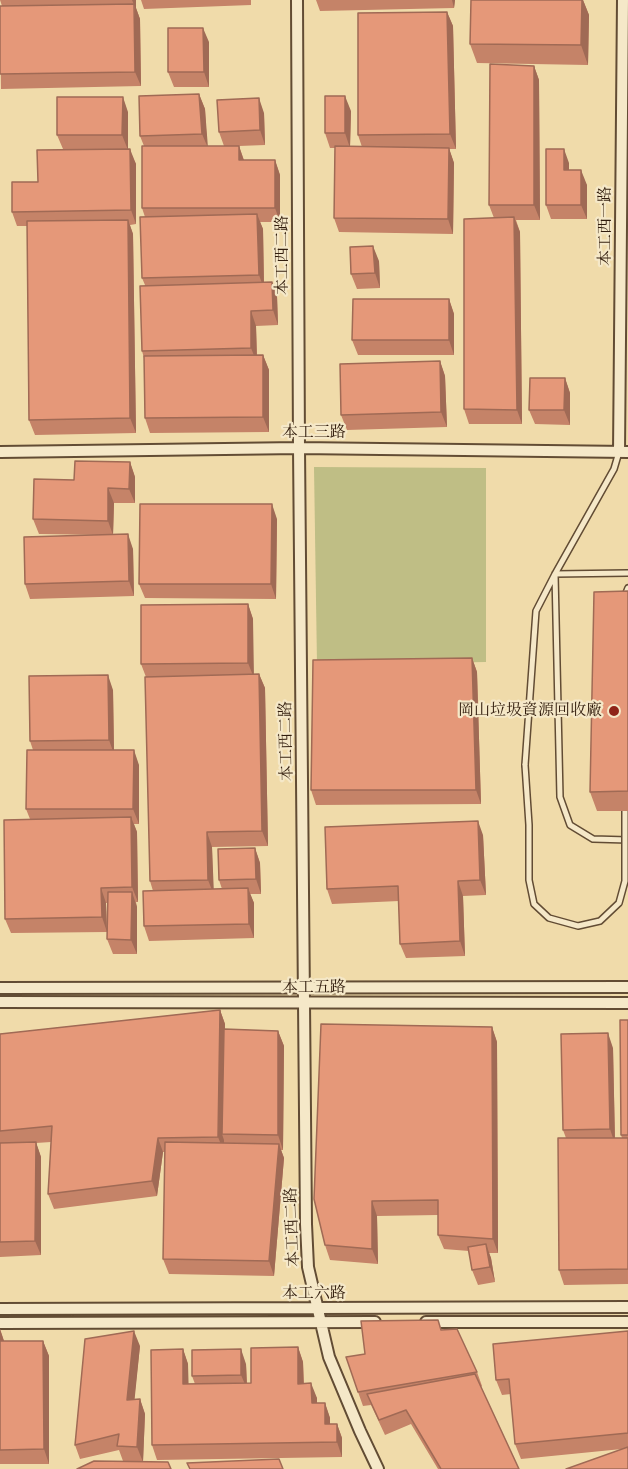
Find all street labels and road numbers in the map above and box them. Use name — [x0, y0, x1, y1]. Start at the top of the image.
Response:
street label: 本工西一路 — [596, 186, 616, 266]
street label: 本工西二路 — [273, 215, 293, 295]
street label: 本工三路 — [282, 423, 346, 443]
street label: 本工西二路 — [277, 701, 297, 781]
street label: 本工五路 — [282, 978, 346, 998]
street label: 本工西二路 — [282, 1187, 304, 1267]
street label: 本工六路 — [282, 1284, 346, 1304]

